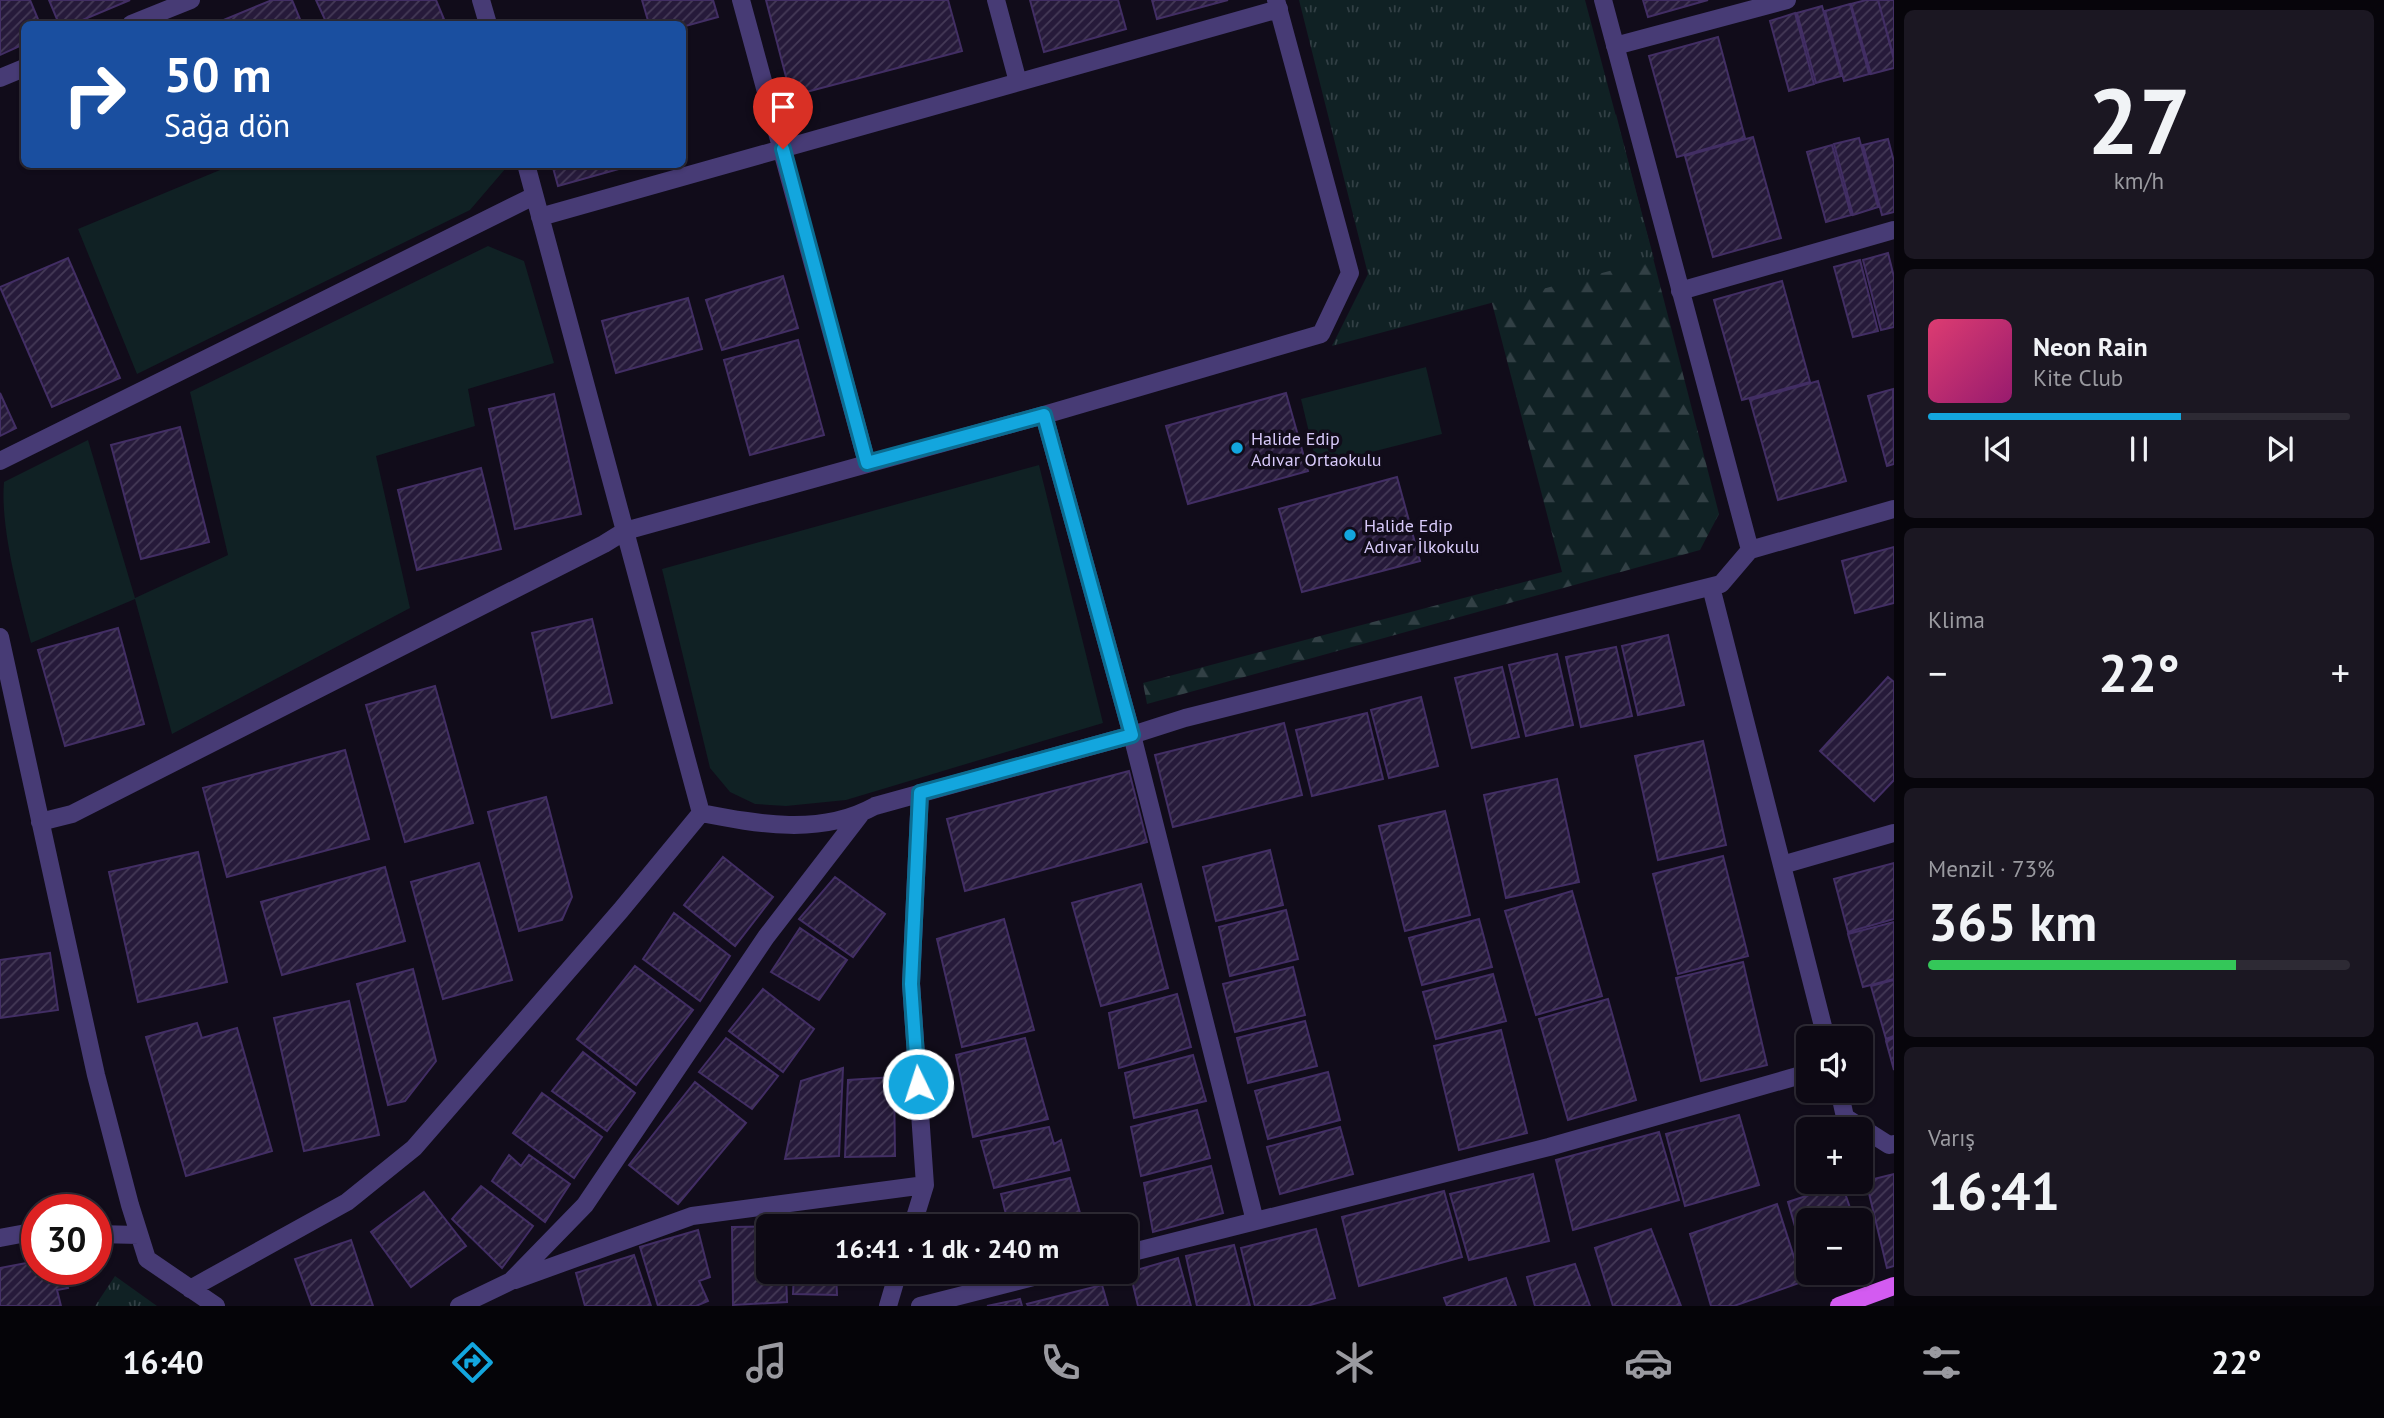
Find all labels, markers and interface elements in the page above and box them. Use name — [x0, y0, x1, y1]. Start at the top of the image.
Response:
text: 50 m — [164, 42, 271, 106]
icon: right — [49, 49, 140, 140]
text: 27 — [2087, 61, 2191, 179]
pin — [753, 77, 813, 149]
icon: arrive — [764, 88, 802, 126]
text: Sağa dön — [164, 104, 290, 146]
text: km/h — [2114, 166, 2164, 195]
text: Neon Rain — [2033, 330, 2148, 363]
text: Kite Club — [2033, 363, 2123, 392]
place label: Halide Edip Adıvar Ortaokulu — [1251, 427, 1382, 471]
icon: previous — [1979, 430, 2017, 468]
icon: pause — [2120, 430, 2158, 468]
icon: next — [2261, 430, 2299, 468]
marker: Halide Edip Adıvar Ortaokulu — [1229, 440, 1245, 456]
place label: Halide Edip Adıvar İlkokulu — [1364, 514, 1479, 558]
marker: Halide Edip Adıvar İlkokulu — [1342, 527, 1358, 543]
text: Klima — [1928, 605, 1985, 634]
text: 22° — [2098, 639, 2180, 706]
text: − — [1928, 648, 1947, 697]
text: + — [2331, 648, 2350, 697]
text: Menzil · 73% — [1928, 854, 2055, 883]
text: 365 km — [1928, 888, 2097, 955]
map controls — [1796, 1026, 1873, 1285]
button: sound — [1796, 1026, 1873, 1103]
position arrow — [881, 1047, 955, 1121]
button: + — [1796, 1117, 1873, 1194]
text: Varış — [1928, 1123, 1975, 1152]
text: 16:41 — [1928, 1157, 2060, 1224]
speed limit sign: 30 — [21, 1194, 112, 1285]
button: − — [1796, 1208, 1873, 1285]
text: 16:41 · 1 dk · 240 m — [835, 1232, 1059, 1265]
icon: directions — [448, 1338, 497, 1387]
icon: music — [742, 1338, 791, 1387]
icon: phone — [1036, 1338, 1085, 1387]
icon: climate — [1330, 1338, 1379, 1387]
icon: car — [1624, 1338, 1673, 1387]
icon: filters — [1917, 1338, 1966, 1387]
text: 16:40 — [122, 1341, 204, 1383]
text: 22° — [2211, 1341, 2262, 1383]

